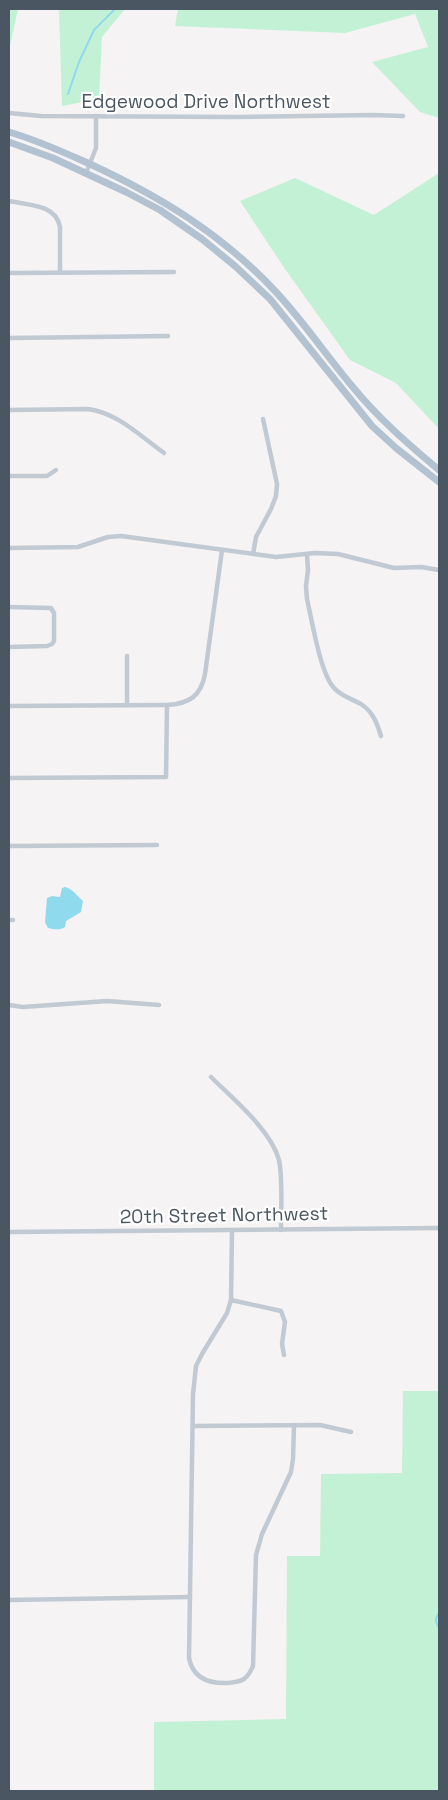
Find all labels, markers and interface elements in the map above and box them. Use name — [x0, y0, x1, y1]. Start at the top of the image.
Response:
street label: Edgewood Drive Northwest — [82, 89, 330, 114]
street label: 20th Street Northwest — [120, 1201, 328, 1229]

